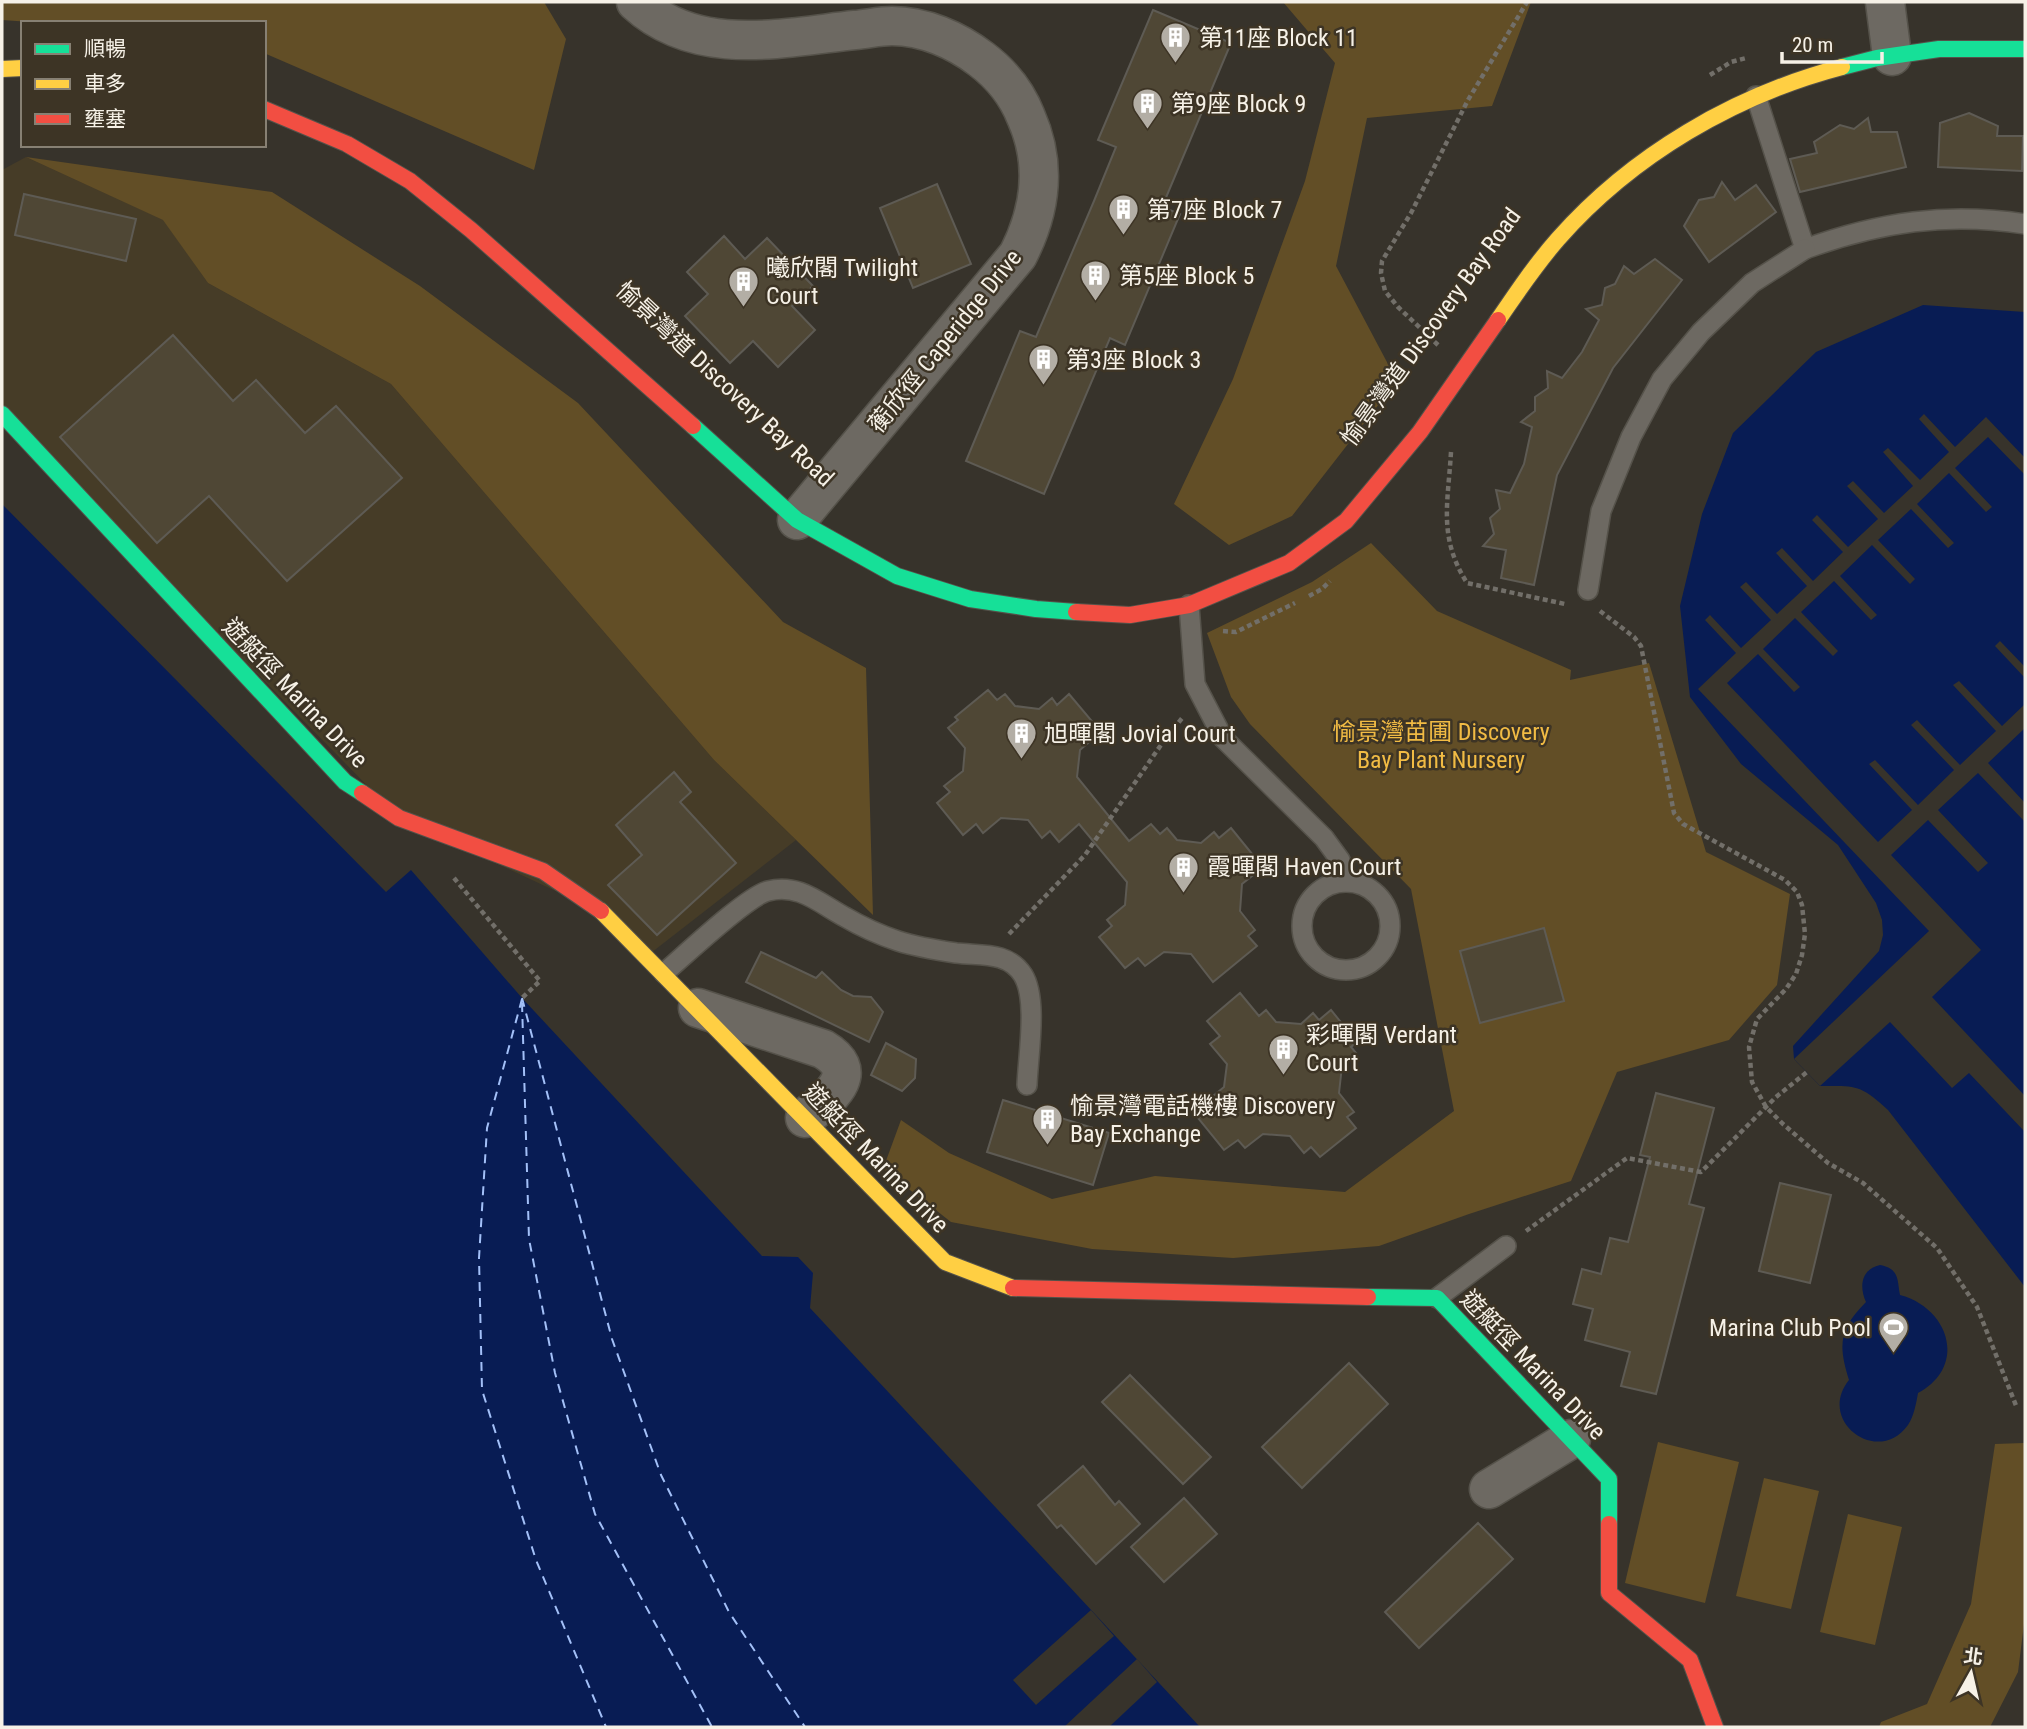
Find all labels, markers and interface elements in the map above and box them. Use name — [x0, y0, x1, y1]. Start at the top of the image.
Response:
legend — [21, 21, 266, 147]
building icon: 第11座 Block 11 — [1159, 21, 1193, 65]
scale bar — [1782, 21, 1882, 65]
place label: 第11座 Block 11 — [1199, 24, 1358, 52]
text: 20 m — [1792, 33, 1833, 57]
text: 順暢 — [84, 37, 126, 61]
text: 車多 — [84, 72, 126, 96]
building icon: 第9座 Block 9 — [1131, 87, 1165, 131]
place label: 第9座 Block 9 — [1171, 90, 1306, 118]
text: 壅塞 — [84, 107, 126, 131]
building icon: 第7座 Block 7 — [1107, 193, 1141, 237]
place label: 第7座 Block 7 — [1147, 196, 1282, 224]
street label: 愉景灣道 Discovery Bay Road — [1335, 203, 1527, 451]
street label: 蘅欣徑 Caperidge Drive — [863, 244, 1027, 438]
place label: 曦欣閣 Twilight Court — [766, 254, 918, 310]
building icon: 第5座 Block 5 — [1079, 259, 1113, 303]
place label: 第5座 Block 5 — [1119, 262, 1254, 290]
building icon: 曦欣閣 Twilight Court — [726, 265, 760, 309]
street label: 愉景灣道 Discovery Bay Road — [610, 276, 840, 492]
building icon: 第3座 Block 3 — [1026, 343, 1060, 387]
place label: 第3座 Block 3 — [1066, 346, 1201, 374]
street label: 遊艇徑 Marina Drive — [217, 613, 373, 773]
building icon: 旭暉閣 Jovial Court — [1004, 717, 1038, 761]
park label: 愉景灣苗圃 Discovery Bay Plant Nursery — [1332, 718, 1550, 774]
place label: 旭暉閣 Jovial Court — [1044, 720, 1236, 748]
building icon: 霞暉閣 Haven Court — [1167, 850, 1201, 894]
place label: 霞暉閣 Haven Court — [1207, 853, 1401, 881]
place label: 彩暉閣 Verdant Court — [1306, 1021, 1457, 1077]
building icon: 彩暉閣 Verdant Court — [1266, 1032, 1300, 1076]
street label: 遊艇徑 Marina Drive — [798, 1078, 954, 1238]
place label: 愉景灣電話機樓 Discovery Bay Exchange — [1070, 1092, 1336, 1148]
building icon: 愉景灣電話機樓 Discovery Bay Exchange — [1030, 1103, 1064, 1147]
street label: 遊艇徑 Marina Drive — [1455, 1285, 1611, 1445]
sports icon: Marina Club Pool — [1877, 1311, 1911, 1355]
place label: Marina Club Pool — [1709, 1314, 1871, 1342]
north arrow — [1936, 1638, 2006, 1708]
text: 北 — [1962, 1644, 1984, 1669]

